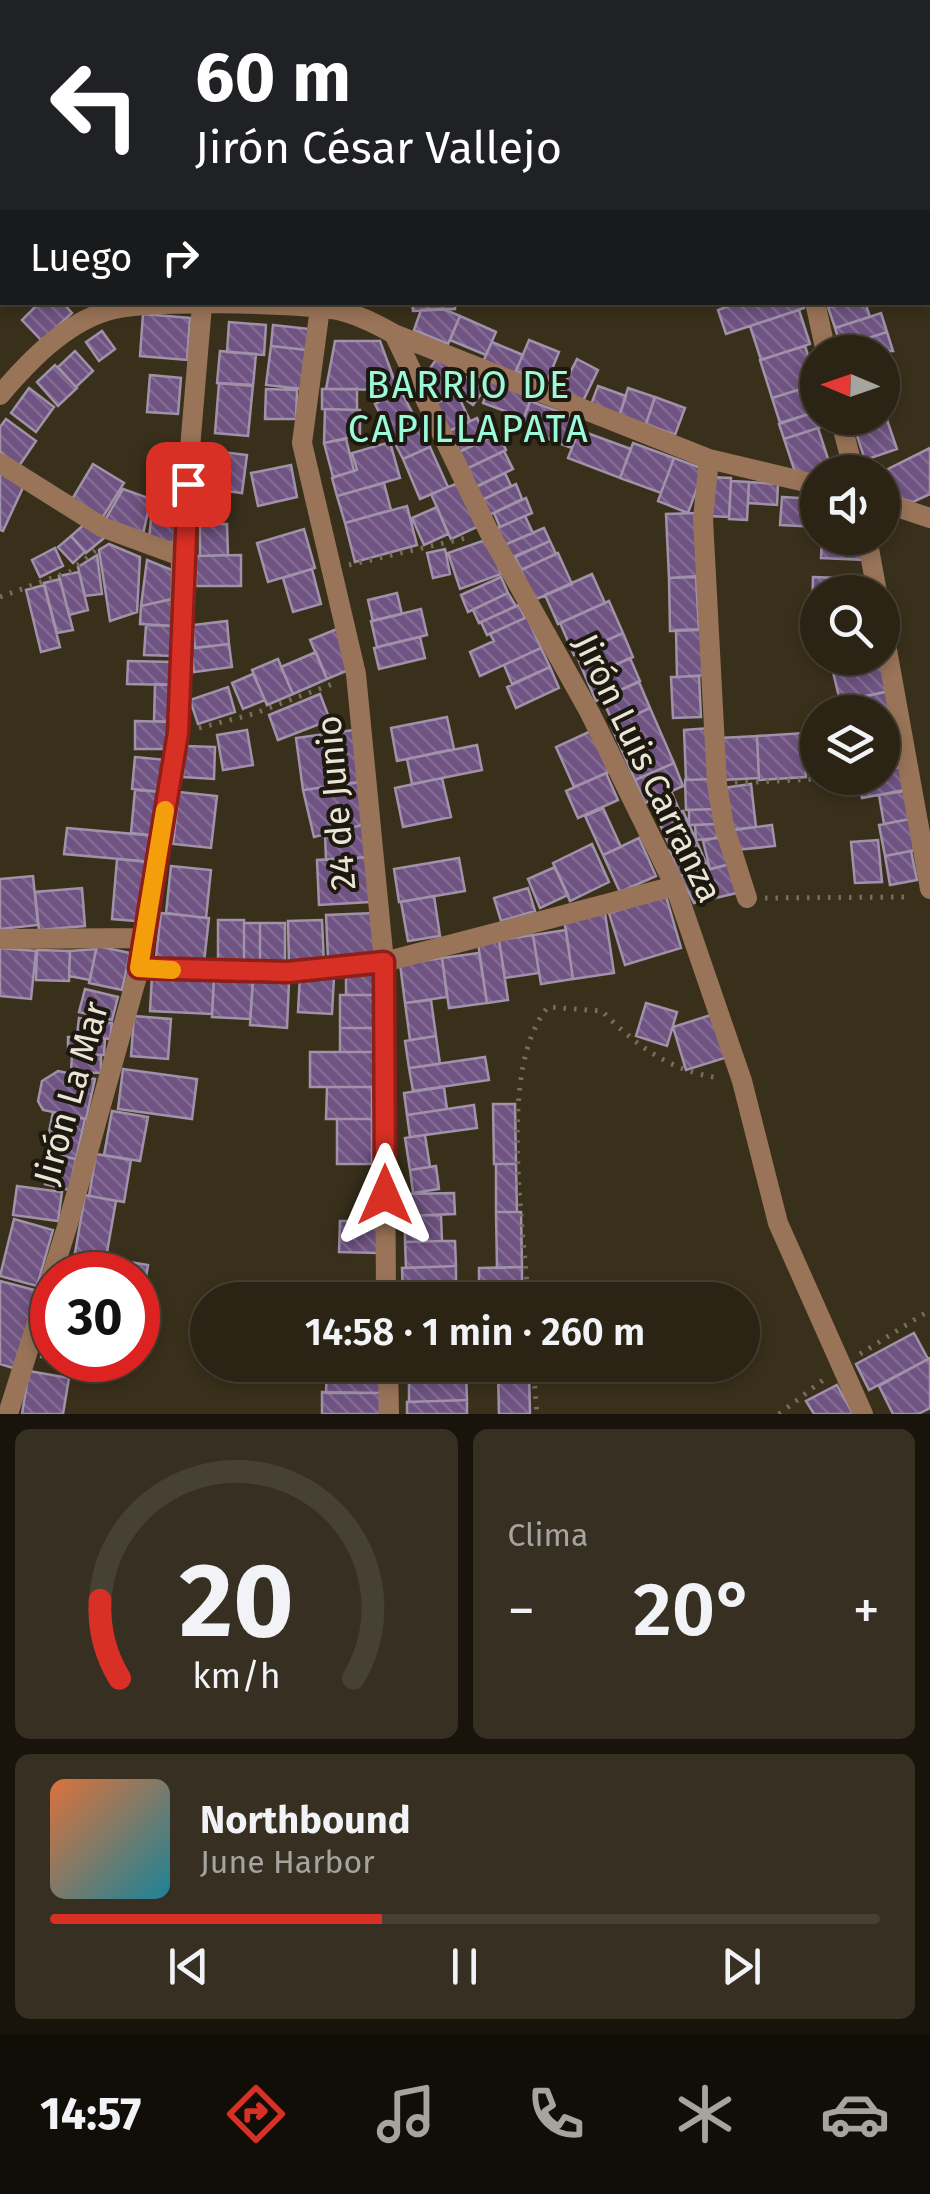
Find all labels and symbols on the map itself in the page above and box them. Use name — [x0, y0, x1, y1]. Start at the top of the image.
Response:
north arrow — [800, 335, 900, 435]
district label: BARRIO DE CAPILLAPATA — [348, 362, 590, 452]
pin — [146, 442, 231, 527]
street label: Jirón Luis Carranza — [565, 627, 731, 909]
street label: 24 de Junio — [307, 714, 365, 892]
street label: Jirón La Mar — [25, 996, 117, 1189]
position arrow — [333, 1143, 437, 1247]
speed limit sign: 30 — [30, 1252, 160, 1382]

